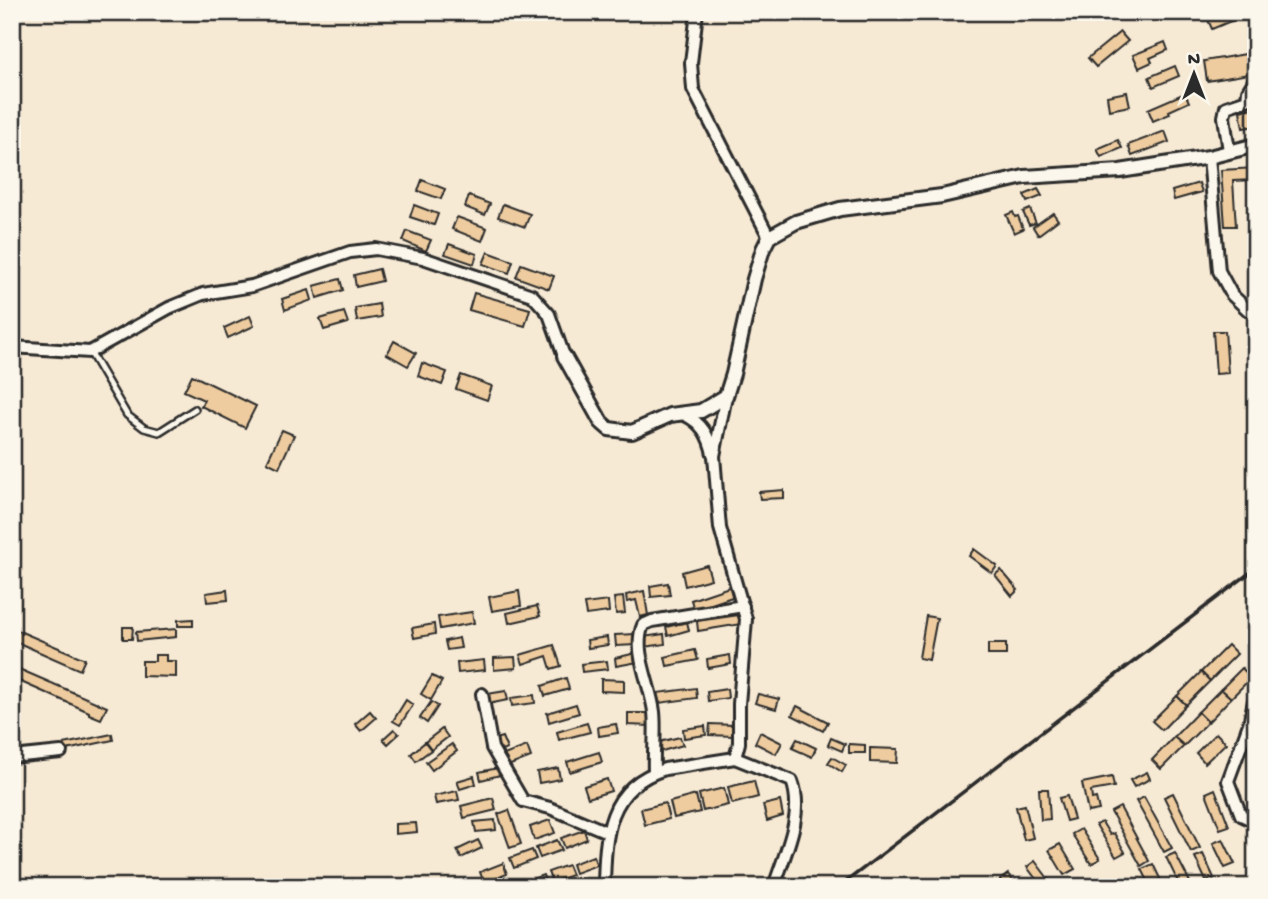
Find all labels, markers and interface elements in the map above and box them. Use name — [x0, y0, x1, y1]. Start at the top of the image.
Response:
north arrow — [1160, 38, 1230, 108]
text: N — [1188, 49, 1200, 72]

